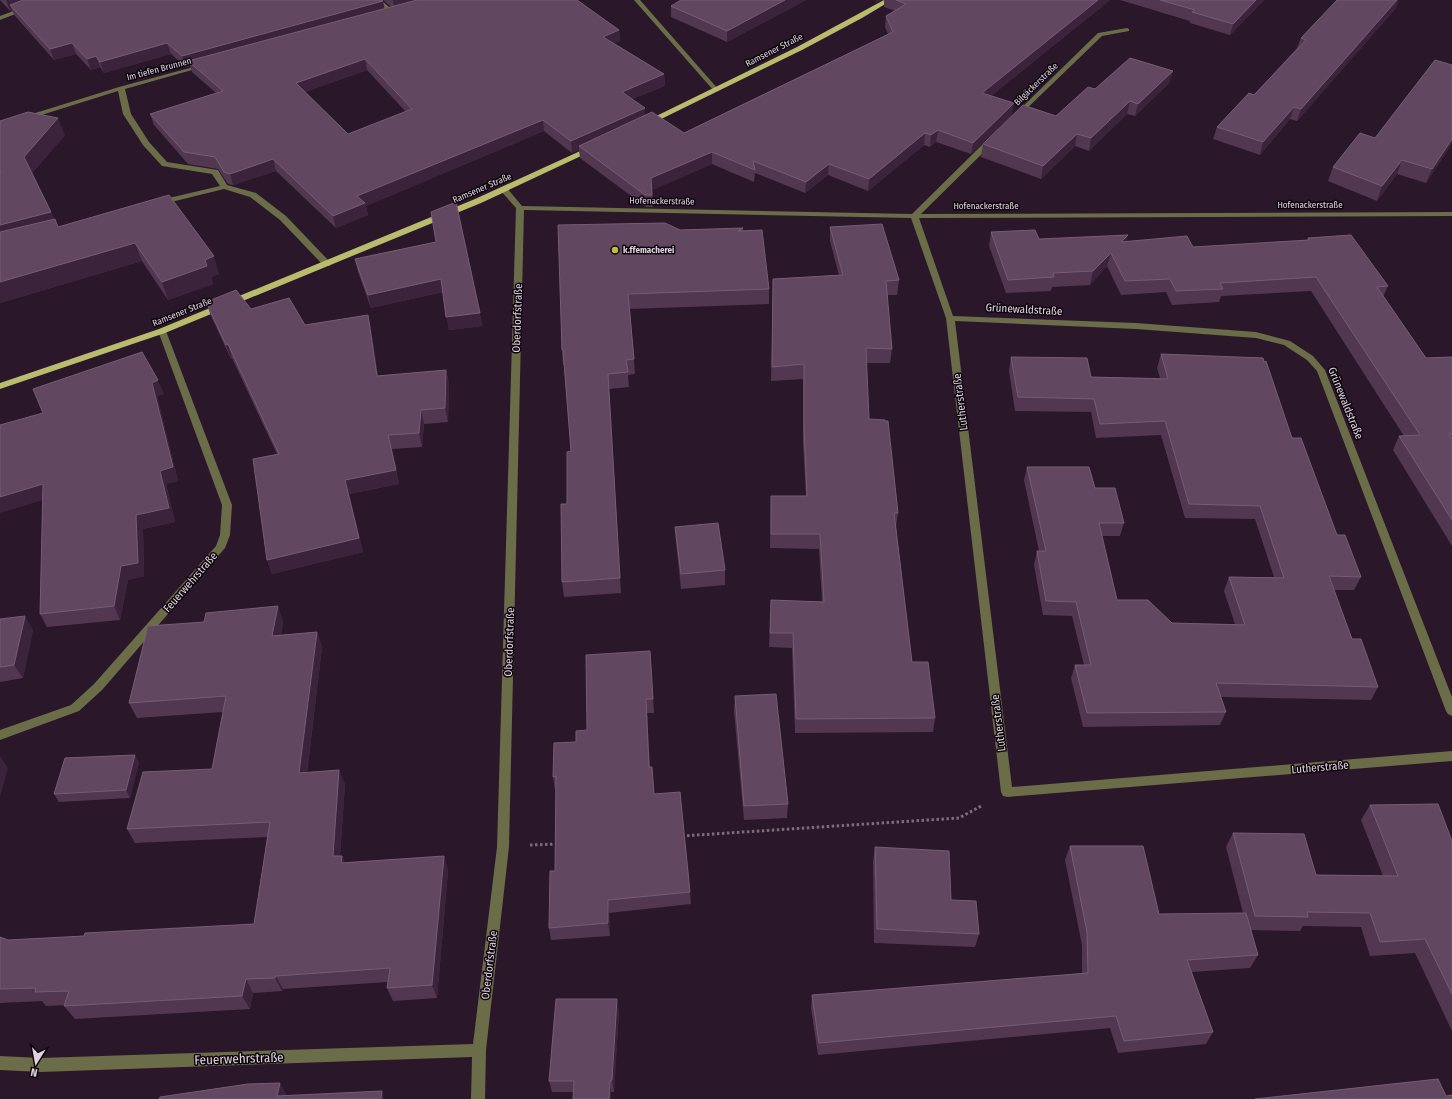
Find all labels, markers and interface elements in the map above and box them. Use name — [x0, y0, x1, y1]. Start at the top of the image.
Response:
street label: Ramsener Straße — [744, 31, 805, 69]
street label: Im tiefen Brunnen — [126, 56, 193, 82]
street label: Bilgäckerstraße — [1012, 60, 1060, 107]
street label: Ramsener Straße — [451, 171, 513, 205]
street label: Hofenackerstraße — [629, 195, 695, 207]
street label: Hofenackerstraße — [1277, 200, 1343, 210]
street label: Hofenackerstraße — [953, 201, 1019, 211]
marker: k.ffemacherei — [610, 245, 620, 255]
place label: k.ffemacherei — [623, 245, 674, 255]
street label: Oberdorfstraße — [510, 283, 525, 353]
street label: Ramsener Straße — [151, 295, 214, 328]
street label: Grünewaldstraße — [985, 301, 1063, 318]
street label: Grünewaldstraße — [1325, 365, 1366, 441]
street label: Lutherstraße — [951, 373, 970, 431]
street label: Feuerwehrstraße — [161, 550, 220, 615]
street label: Oberdorfstraße — [502, 607, 517, 677]
street label: Lutherstraße — [989, 694, 1008, 752]
street label: Lutherstraße — [1291, 759, 1349, 776]
street label: Oberdorfstraße — [479, 930, 500, 1000]
north arrow — [16, 1043, 56, 1083]
street label: Feuerwehrstraße — [194, 1049, 284, 1068]
text: N — [30, 1065, 39, 1079]

